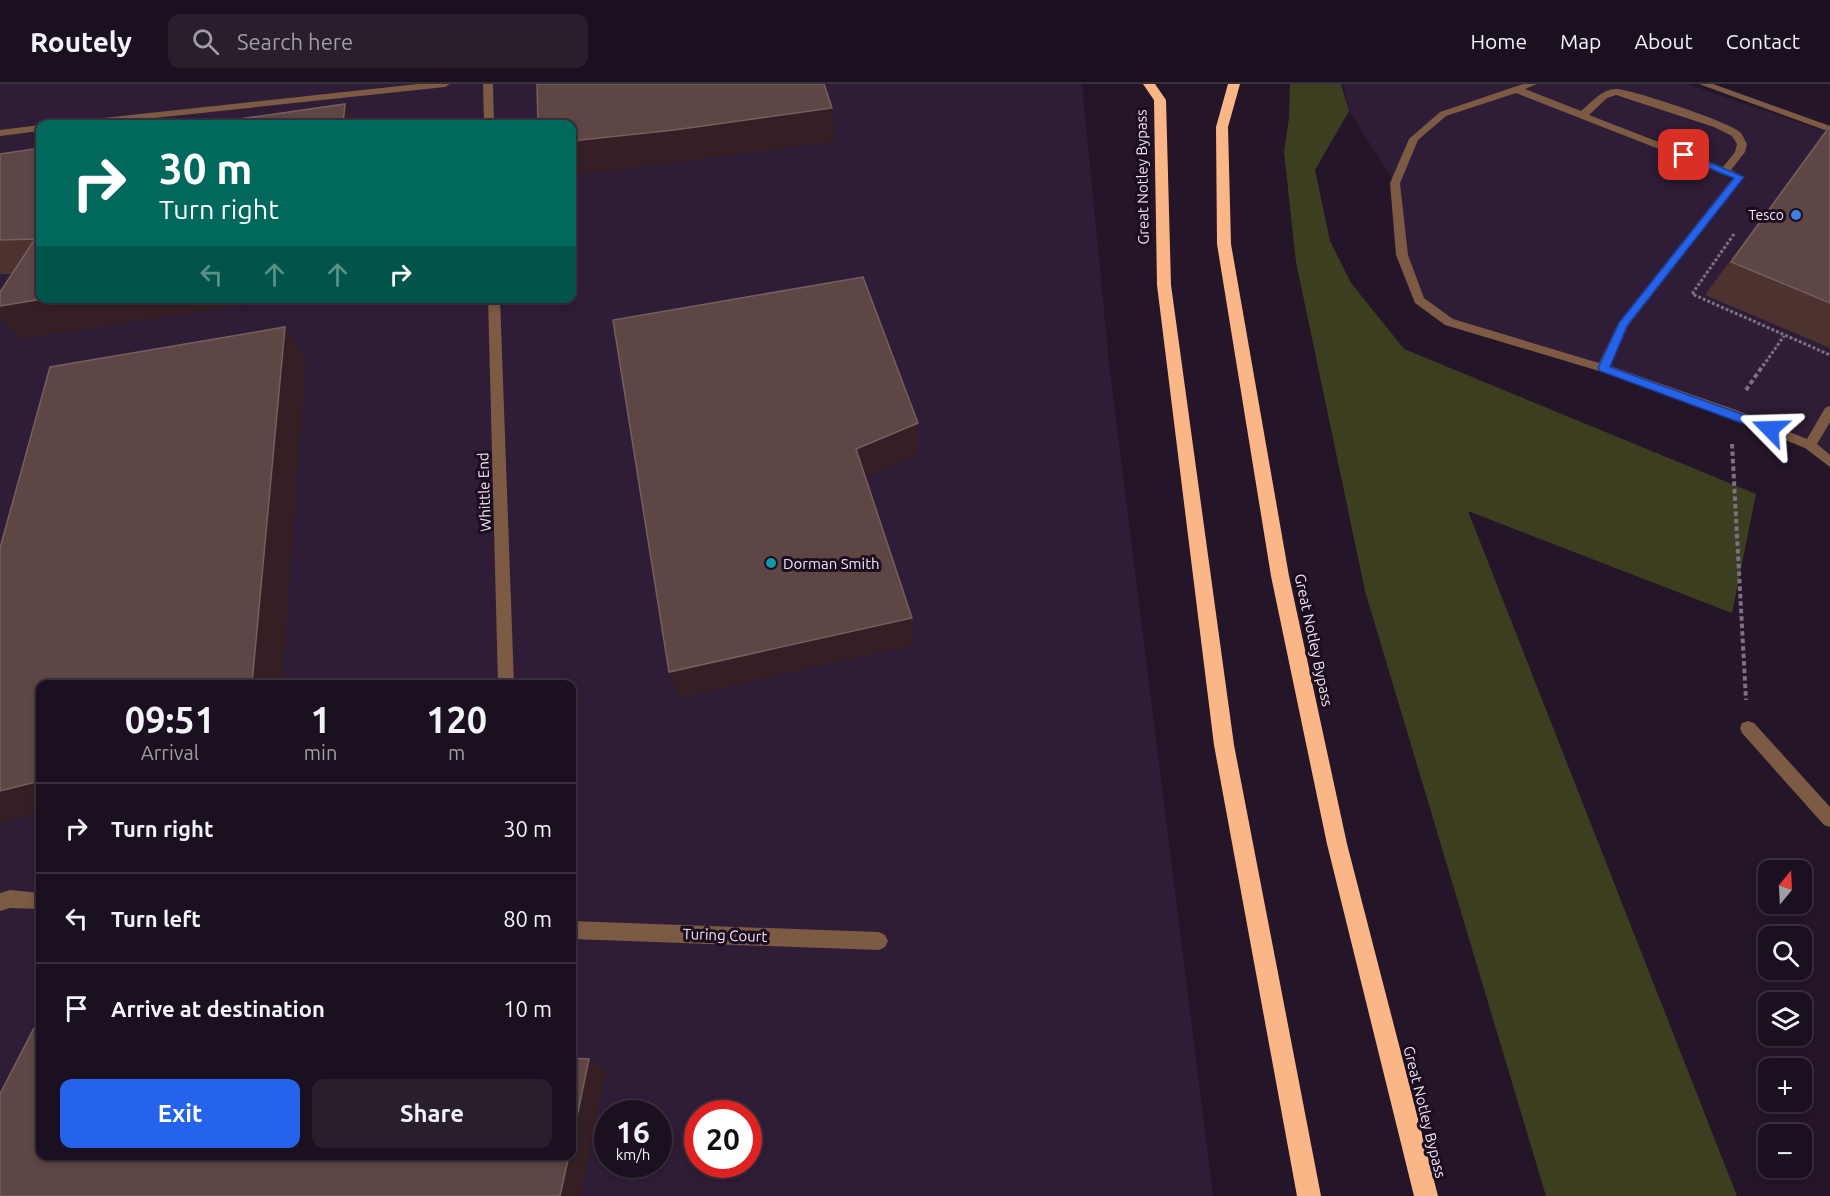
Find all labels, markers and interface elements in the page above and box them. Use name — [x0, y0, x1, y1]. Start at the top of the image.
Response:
search box — [168, 14, 588, 68]
icon: search — [189, 25, 222, 58]
text: Routely — [30, 26, 132, 57]
text: Search here — [237, 29, 353, 54]
text: Home — [1470, 29, 1527, 53]
text: Map — [1560, 29, 1601, 53]
text: About — [1634, 29, 1693, 53]
text: Contact — [1726, 29, 1800, 53]
street label: Great Notley Bypass — [1132, 109, 1152, 245]
pin — [1658, 129, 1709, 180]
icon: arrive — [1667, 138, 1700, 171]
icon: right — [60, 144, 138, 222]
text: 30 m — [159, 145, 253, 192]
text: Turn right — [159, 194, 279, 224]
place label: Tesco — [1748, 207, 1784, 223]
marker: Tesco — [1789, 208, 1803, 222]
icon: left — [195, 258, 228, 291]
icon: ahead — [258, 258, 291, 291]
icon: ahead — [321, 258, 354, 291]
icon: right — [384, 258, 417, 291]
position arrow — [1738, 397, 1802, 461]
street label: Whittle End — [474, 452, 494, 532]
place label: Dorman Smith — [783, 555, 880, 572]
marker: Dorman Smith — [764, 556, 778, 570]
street label: Great Notley Bypass — [1292, 572, 1336, 708]
text: 09:51 — [125, 699, 215, 740]
text: 1 — [310, 699, 331, 740]
text: 120 — [426, 699, 487, 740]
text: Arrival — [141, 741, 199, 764]
text: min — [304, 741, 337, 764]
text: m — [448, 741, 465, 764]
icon: right — [60, 812, 93, 845]
text: Turn right — [111, 816, 213, 841]
text: 30 m — [503, 816, 552, 841]
north arrow — [1758, 860, 1812, 914]
map controls — [1758, 860, 1812, 1178]
icon: left — [60, 902, 93, 935]
text: Turn left — [111, 906, 201, 931]
text: 80 m — [503, 906, 552, 931]
street label: Turing Court — [682, 925, 768, 945]
button: search — [1758, 926, 1812, 980]
icon: arrive — [60, 992, 93, 1025]
button: layers — [1758, 992, 1812, 1046]
text: Arrive at destination — [111, 996, 325, 1021]
text: 10 m — [503, 996, 552, 1021]
street label: Great Notley Bypass — [1400, 1044, 1450, 1180]
button: + — [1758, 1058, 1812, 1112]
button: Exit — [60, 1079, 300, 1148]
button: Share — [312, 1079, 552, 1148]
speed limit sign: 20 — [684, 1100, 762, 1178]
text: 16 — [616, 1115, 650, 1149]
button: − — [1758, 1124, 1812, 1178]
text: km/h — [616, 1146, 650, 1163]

